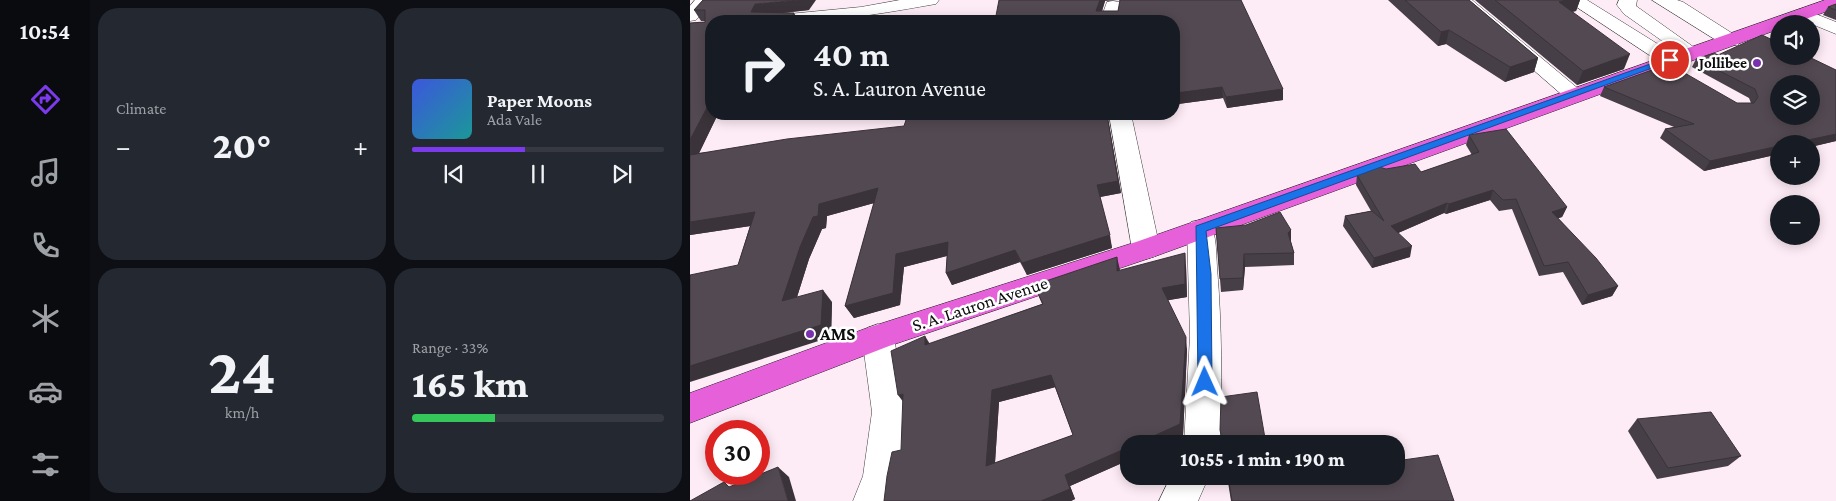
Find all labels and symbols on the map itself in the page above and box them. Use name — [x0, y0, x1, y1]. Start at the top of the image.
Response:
pin — [1649, 39, 1691, 81]
place label: Jollibee — [1697, 55, 1747, 71]
marker: Jollibee — [1751, 57, 1763, 69]
street label: S. A. Lauron Avenue — [910, 273, 1050, 335]
place label: AMS — [819, 324, 855, 344]
marker: AMS — [804, 328, 816, 340]
position arrow — [1178, 355, 1230, 407]
speed limit sign: 30 — [705, 420, 770, 485]

